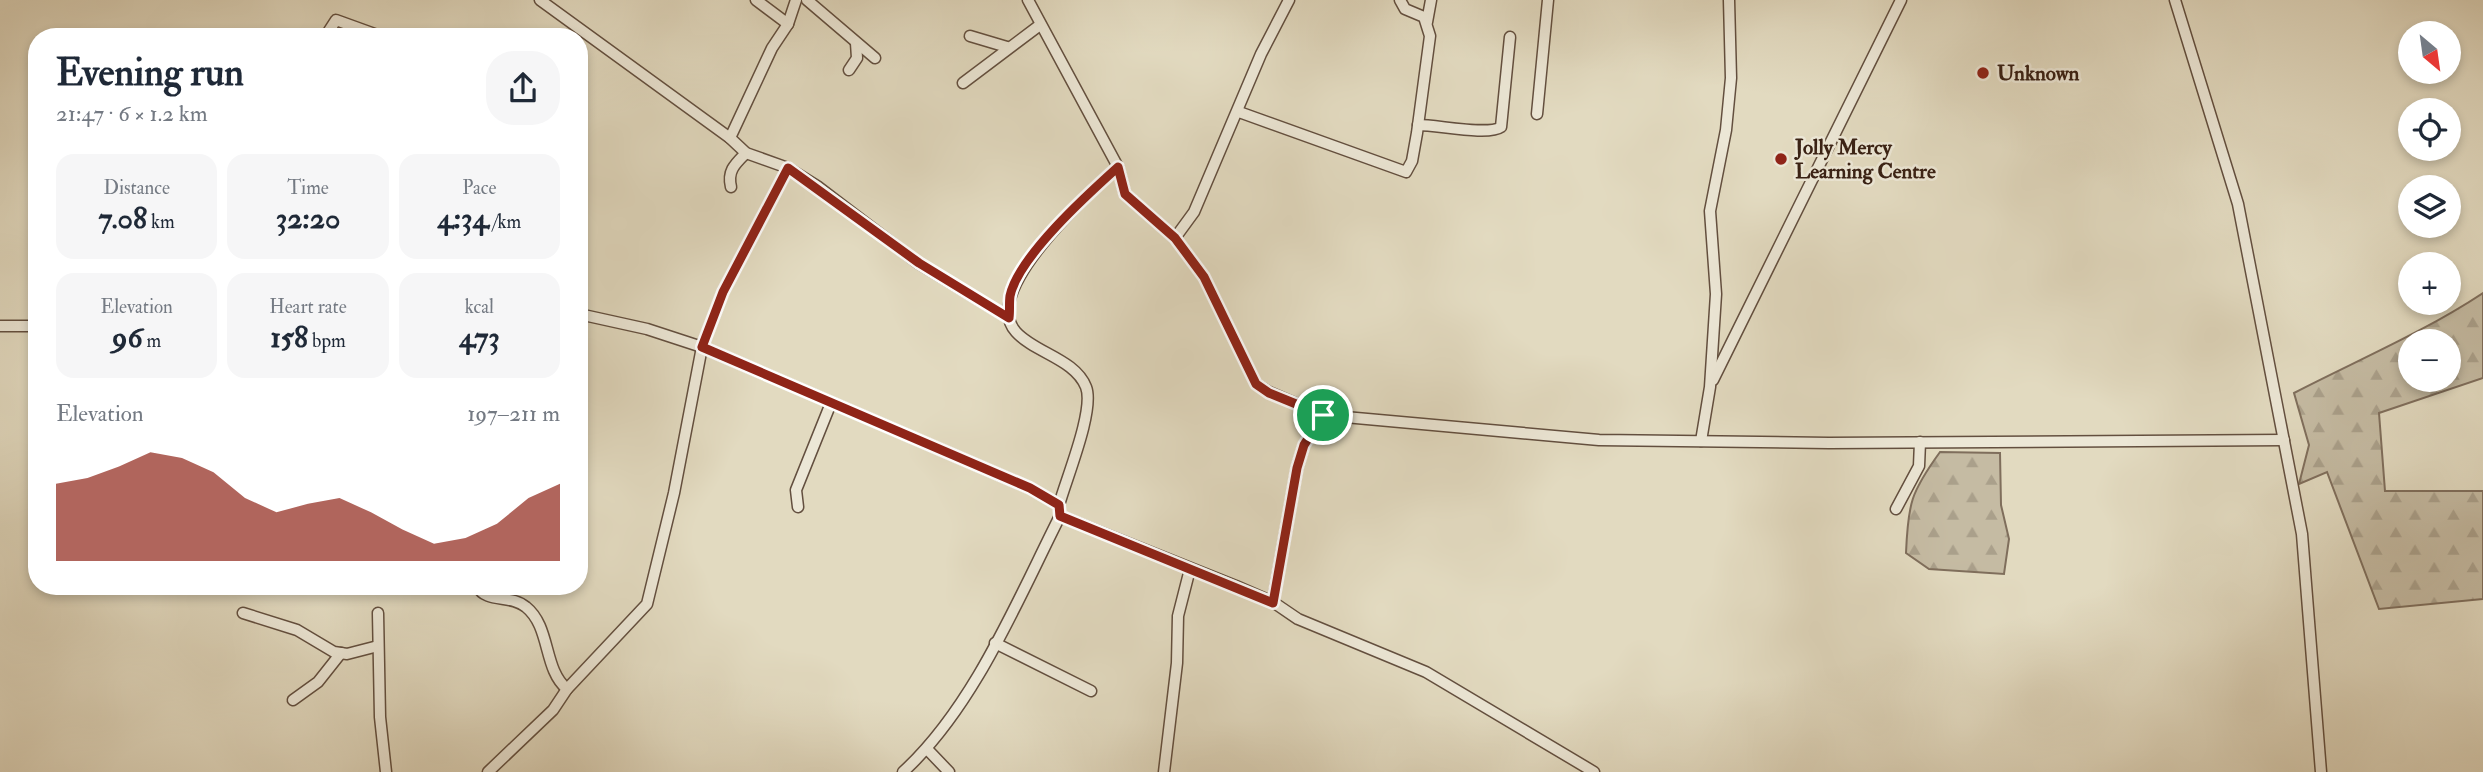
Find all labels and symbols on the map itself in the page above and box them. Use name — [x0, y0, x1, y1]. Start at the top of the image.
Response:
north arrow — [2398, 21, 2460, 84]
place label: Unknown — [1997, 60, 2080, 87]
marker: Unknown — [1975, 65, 1991, 81]
place label: Jolly Mercy Learning Centre — [1794, 134, 1936, 185]
marker: Jolly Mercy Learning Centre — [1773, 151, 1789, 167]
pin — [1293, 385, 1353, 445]

